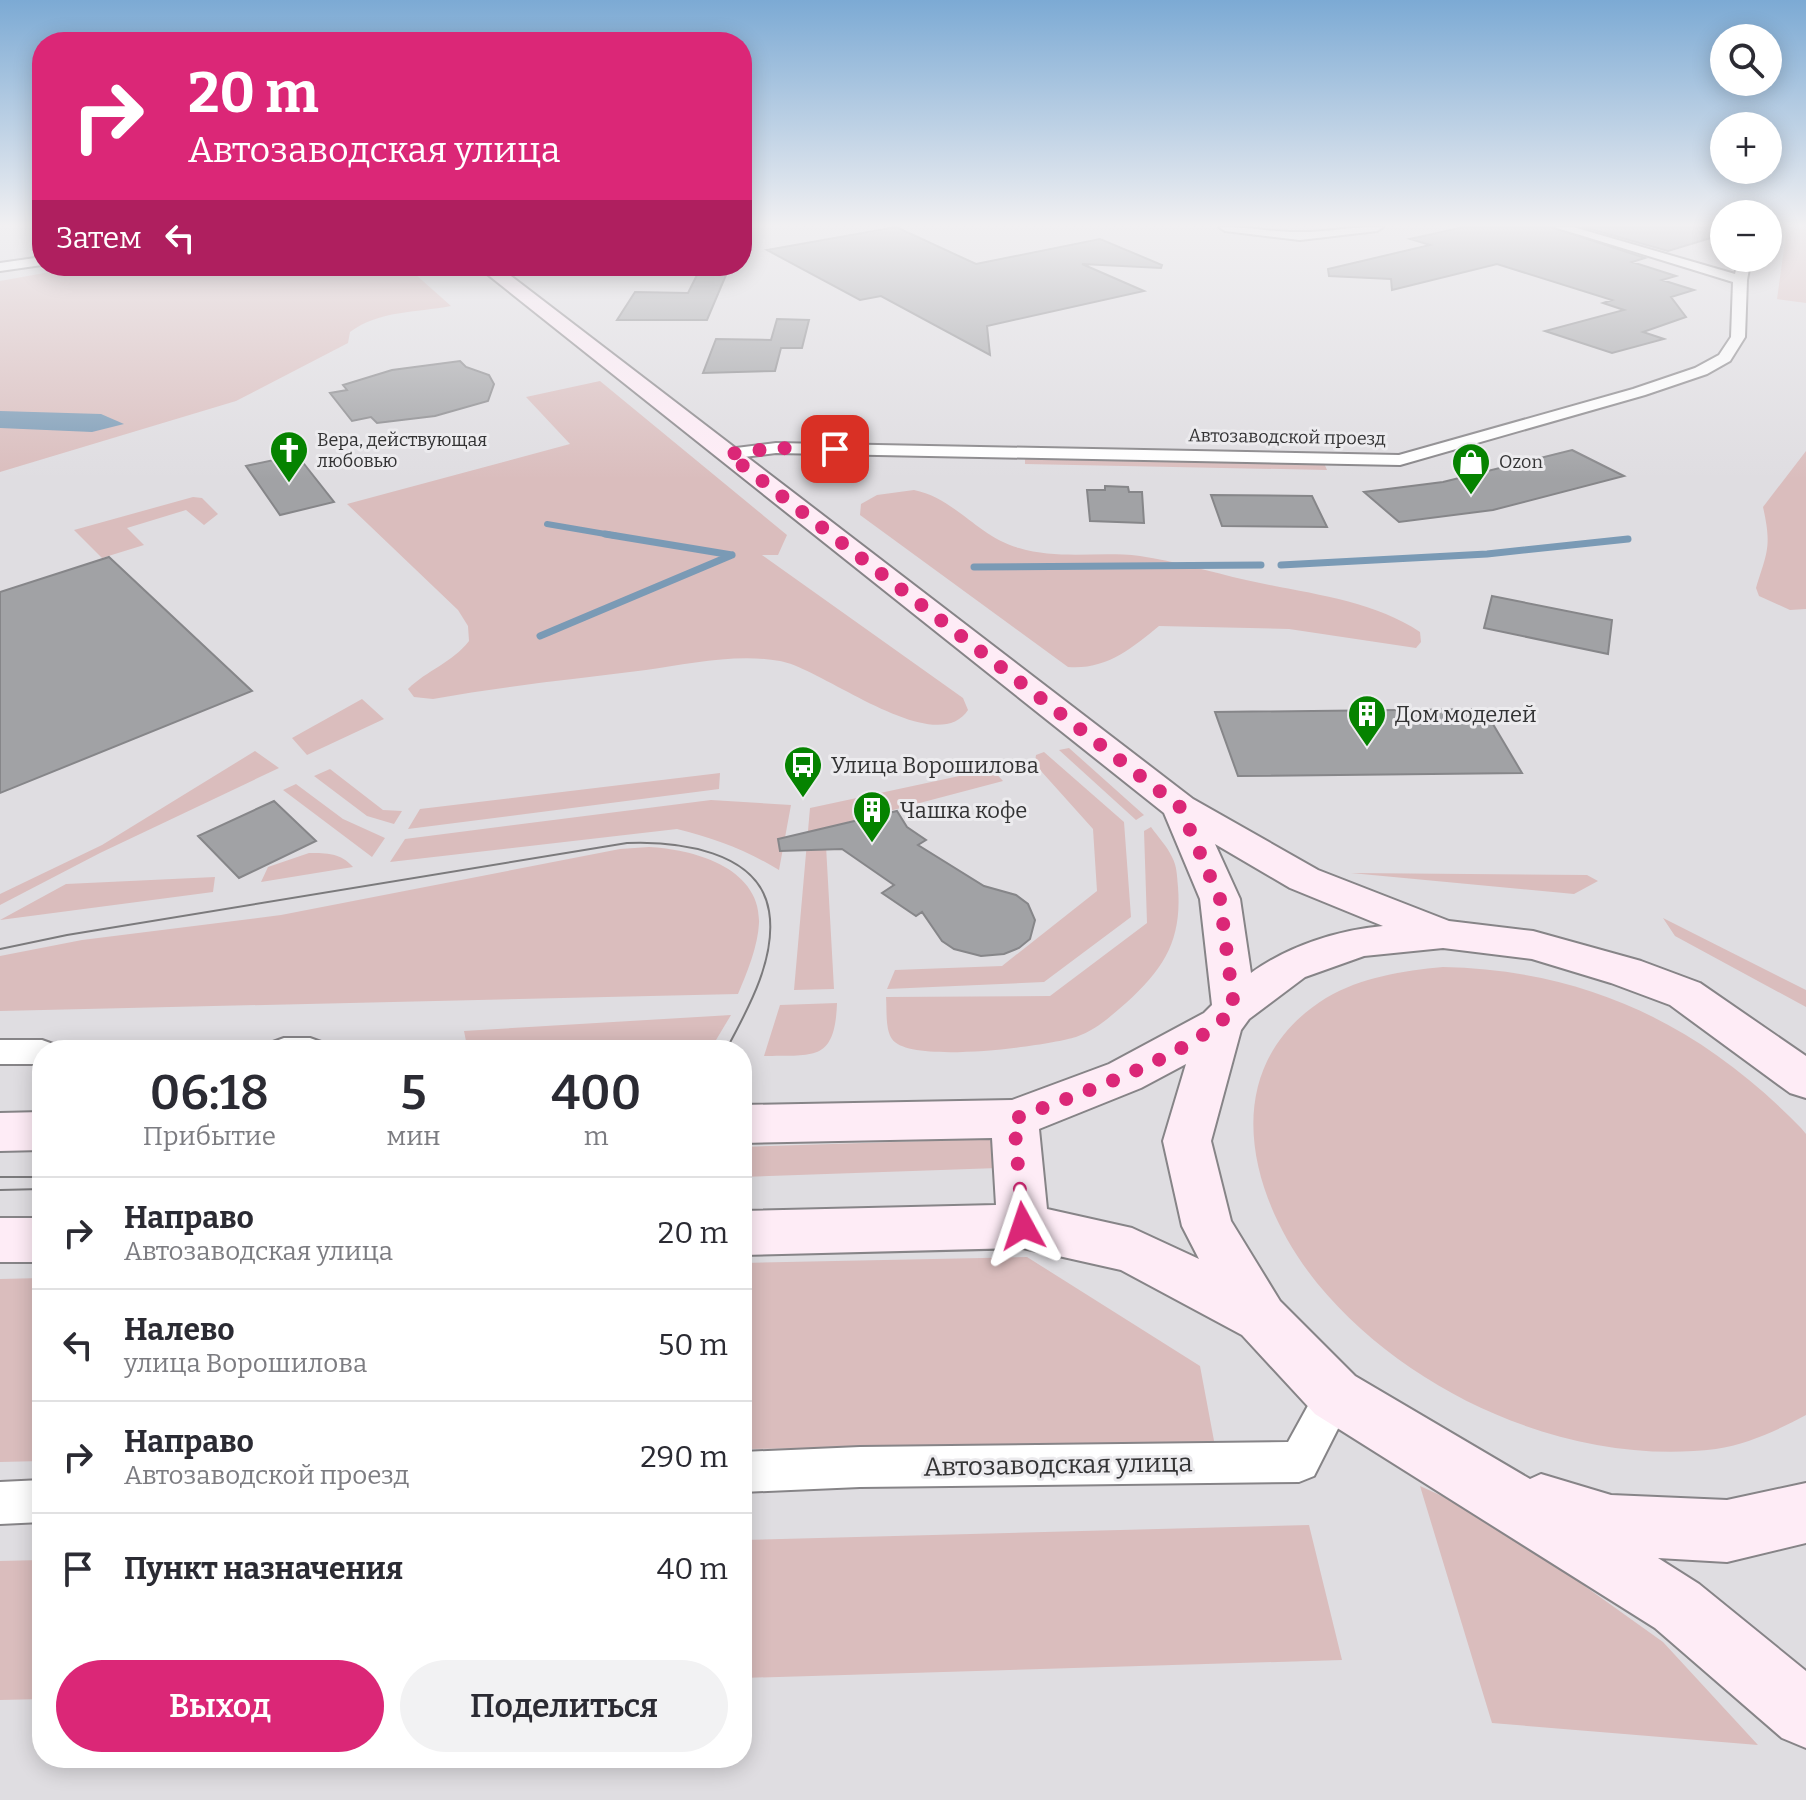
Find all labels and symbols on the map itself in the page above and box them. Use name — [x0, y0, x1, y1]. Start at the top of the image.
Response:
pin — [801, 415, 869, 483]
street label: Автозаводской проезд — [1188, 424, 1386, 450]
church icon: Вера, действующая любовью — [268, 429, 310, 484]
place label: Вера, действующая любовью — [317, 429, 487, 472]
shop icon: Ozon — [1450, 441, 1492, 496]
place label: Ozon — [1499, 451, 1543, 473]
building icon: Дом моделей — [1346, 693, 1388, 748]
place label: Дом моделей — [1395, 701, 1537, 728]
bus stop icon: Улица Ворошилова — [782, 744, 824, 799]
place label: Улица Ворошилова — [831, 752, 1039, 779]
building icon: Чашка кофе — [851, 789, 893, 844]
place label: Чашка кофе — [900, 797, 1027, 824]
position arrow — [981, 1184, 1065, 1268]
street label: Автозаводская улица — [923, 1447, 1193, 1483]

